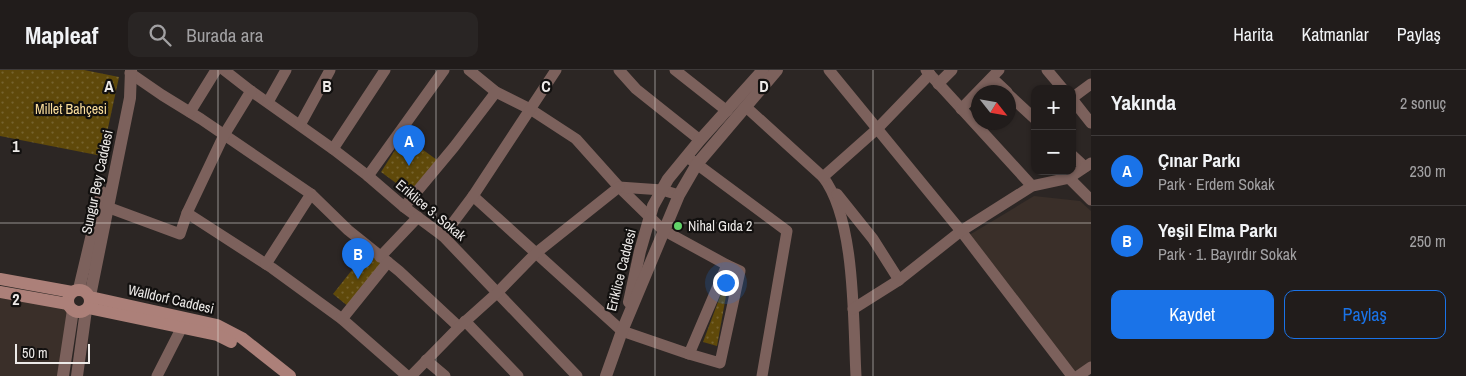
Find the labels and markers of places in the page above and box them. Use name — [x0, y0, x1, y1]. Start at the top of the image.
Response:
pin: A — [393, 125, 425, 166]
place label: Nihal Gıda 2 — [688, 217, 752, 235]
marker: Nihal Gıda 2 — [672, 220, 684, 232]
pin: B — [342, 238, 374, 279]

